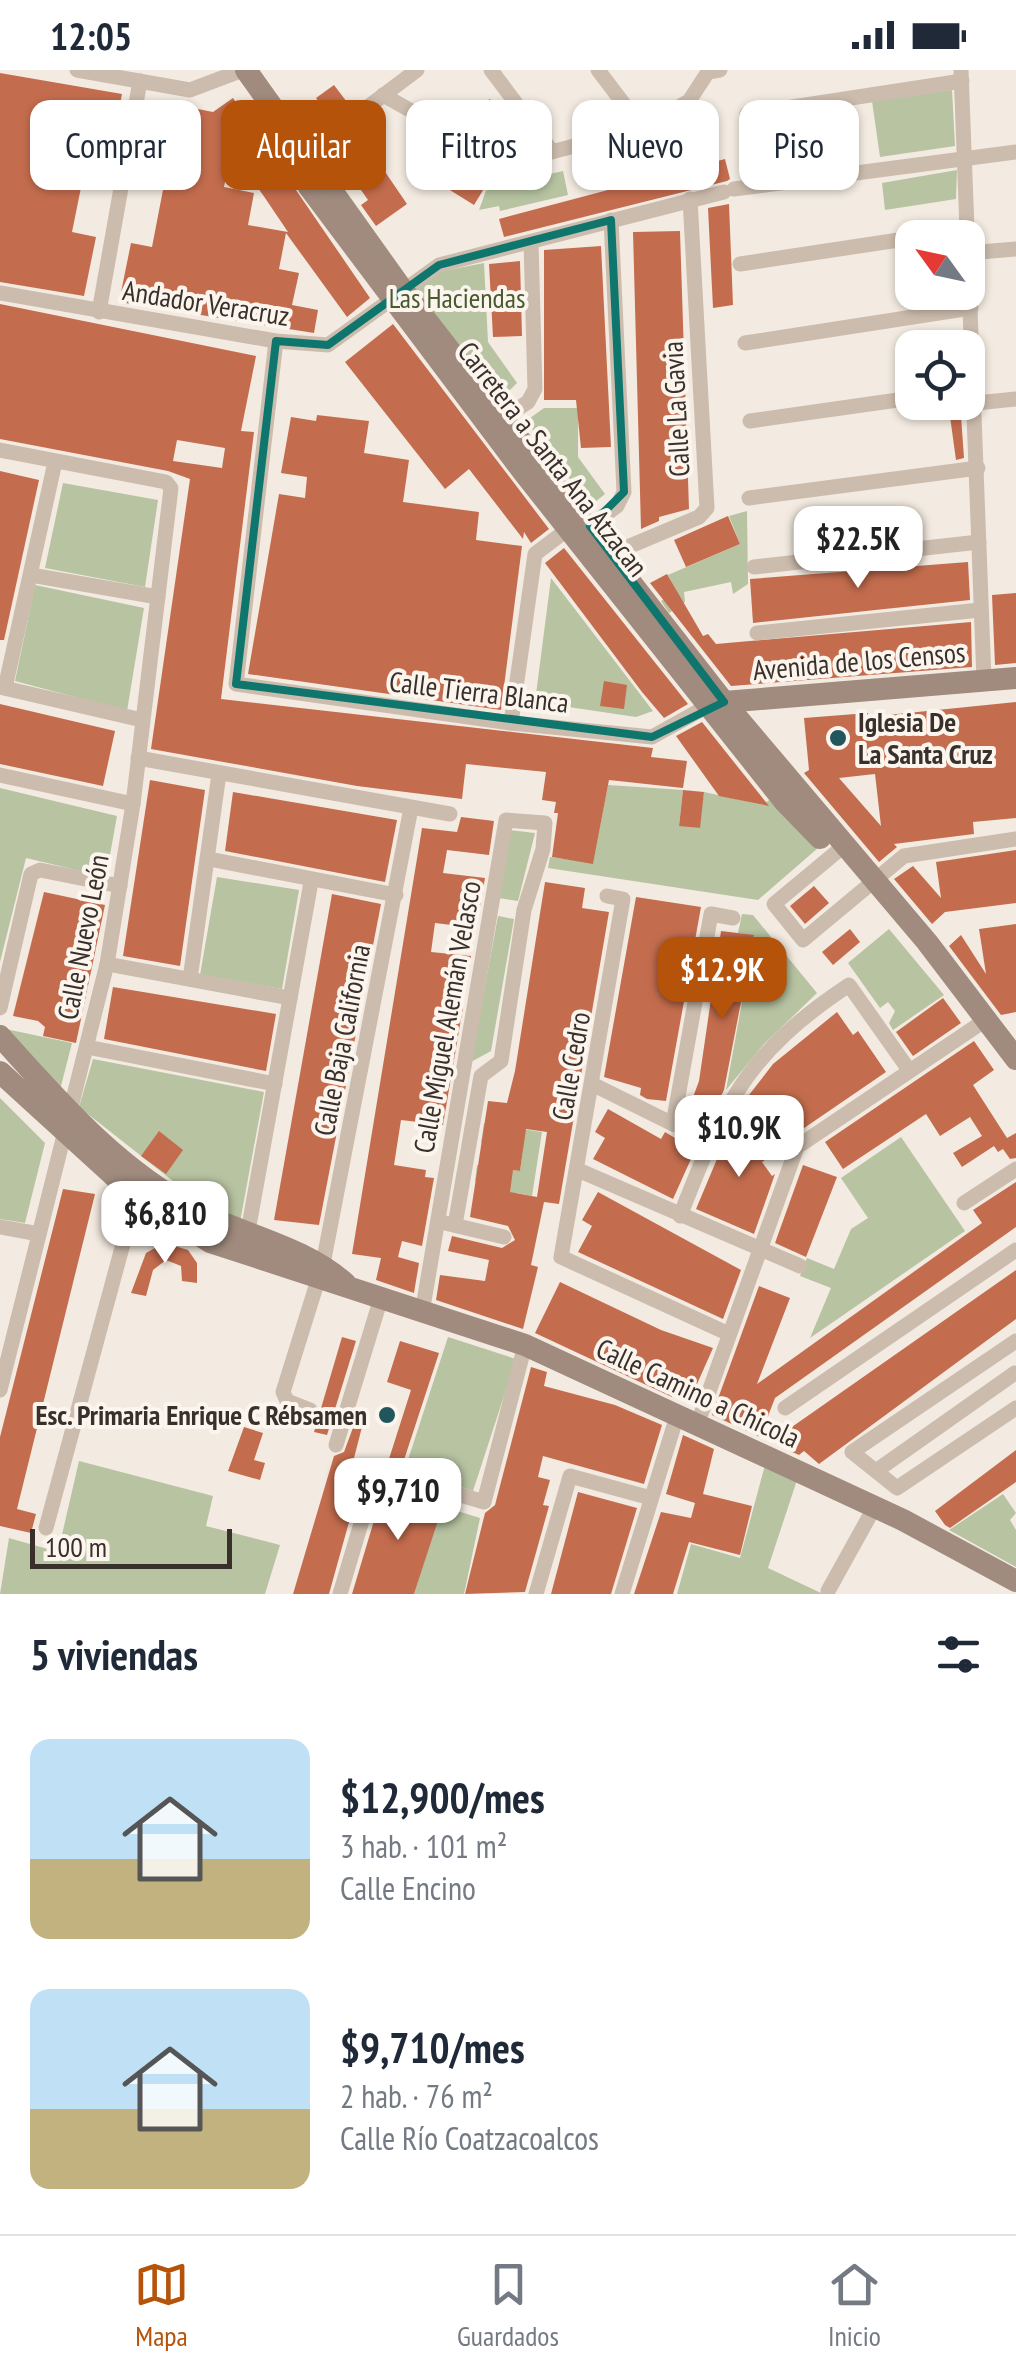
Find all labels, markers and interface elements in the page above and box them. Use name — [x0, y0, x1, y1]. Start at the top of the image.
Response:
text: 12:05 — [50, 11, 132, 60]
chip: Comprar — [30, 100, 201, 190]
chip: Alquilar — [221, 100, 386, 190]
chip: Filtros — [406, 100, 552, 190]
chip: Nuevo — [572, 100, 719, 190]
chip: Piso — [739, 100, 859, 190]
north arrow — [895, 220, 985, 310]
map controls — [895, 220, 985, 420]
street label: Andador Veracruz — [120, 271, 292, 334]
park label: Las Haciendas — [389, 279, 525, 316]
button: locate — [895, 330, 985, 420]
street label: Carretera a Santa Ana Atzacan — [450, 334, 657, 584]
street label: Calle La Gavia — [653, 340, 698, 478]
pin: $22.5K — [777, 506, 939, 591]
text: $22.5K — [816, 517, 900, 559]
street label: Avenida de los Censos — [751, 633, 967, 688]
street label: Calle Tierra Blanca — [387, 662, 571, 721]
place label: Iglesia De La Santa Cruz — [858, 703, 993, 772]
marker: Iglesia De La Santa Cruz — [827, 727, 849, 749]
street label: Calle Nuevo León — [48, 851, 117, 1023]
street label: Calle Miguel Alemán Velasco — [404, 878, 489, 1156]
pin: $12.9K — [641, 937, 803, 1022]
street label: Calle Baja California — [305, 941, 378, 1139]
text: $12.9K — [680, 948, 764, 990]
street label: Calle Cedro — [543, 1009, 598, 1123]
pin: $10.9K — [658, 1095, 820, 1180]
text: $10.9K — [697, 1106, 781, 1148]
pin: $6,810 — [84, 1181, 246, 1266]
text: $6,810 — [123, 1192, 207, 1234]
street label: Calle Camino a Chicola — [591, 1329, 806, 1456]
place label: Esc. Primaria Enrique C Rébsamen — [35, 1396, 367, 1433]
marker: Esc. Primaria Enrique C Rébsamen — [376, 1404, 398, 1426]
pin: $9,710 — [317, 1458, 479, 1543]
text: $9,710 — [356, 1469, 440, 1511]
scale bar — [30, 1524, 232, 1568]
text: 100 m — [45, 1528, 107, 1565]
text: 5 viviendas — [30, 1627, 198, 1682]
icon: filters — [931, 1627, 986, 1682]
text: $12,900/mes — [340, 1770, 545, 1825]
icon: home — [110, 1779, 230, 1899]
text: 3 hab. · 101 m² — [340, 1825, 507, 1867]
text: Calle Encino — [340, 1867, 476, 1909]
text: $9,710/mes — [340, 2020, 525, 2075]
icon: home — [110, 2029, 230, 2149]
text: 2 hab. · 76 m² — [340, 2075, 493, 2117]
text: Calle Río Coatzacoalcos — [340, 2117, 599, 2159]
tab: Mapa — [134, 2257, 189, 2354]
tab: Guardados — [457, 2257, 559, 2354]
tab: Inicio — [827, 2257, 882, 2354]

